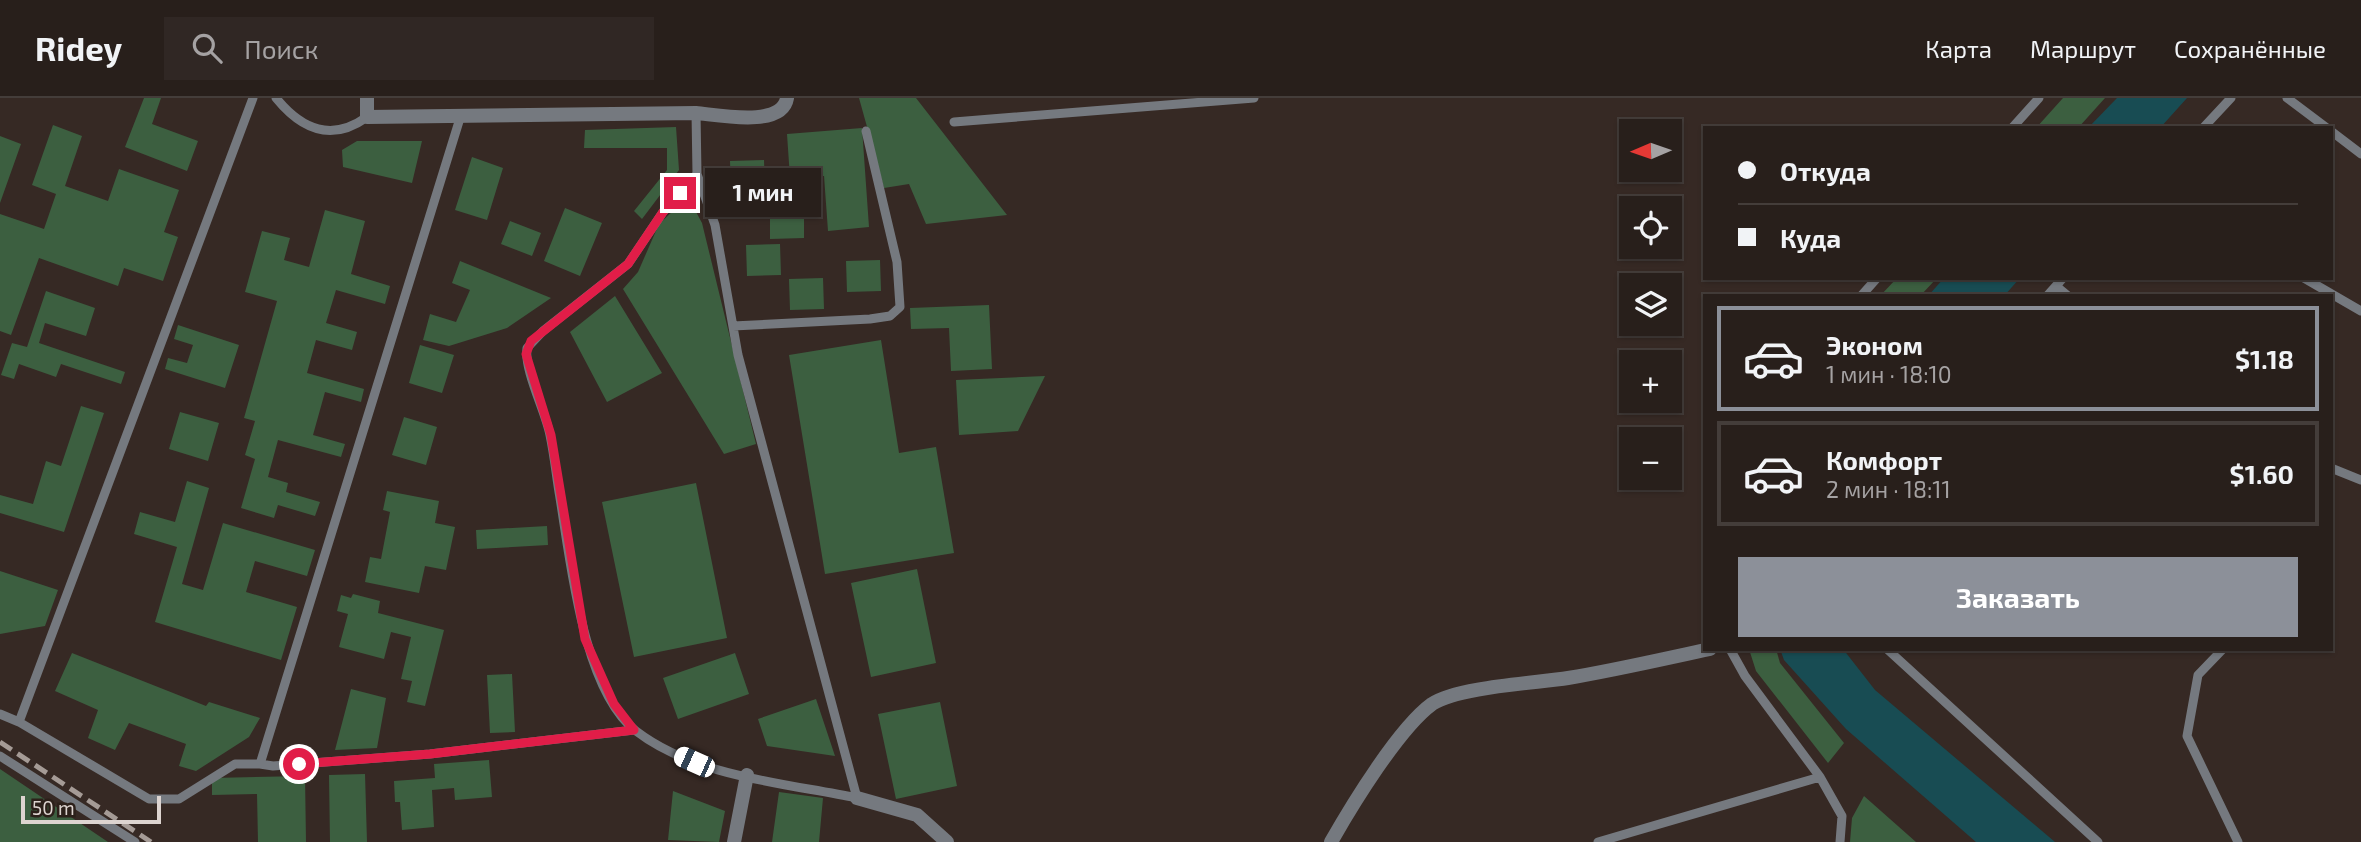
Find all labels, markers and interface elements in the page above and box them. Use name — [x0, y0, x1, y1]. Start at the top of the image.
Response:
search box — [164, 17, 654, 80]
text: Ridey — [35, 28, 122, 68]
icon: search — [188, 29, 226, 67]
text: Поиск — [244, 33, 319, 64]
text: Карта — [1925, 34, 1992, 63]
text: Маршрут — [2030, 34, 2136, 63]
text: Сохранённые — [2174, 34, 2326, 63]
north arrow — [1619, 119, 1682, 182]
map controls — [1619, 119, 1682, 490]
text: Откуда — [1780, 155, 1871, 186]
callout: 1 мин — [704, 168, 820, 217]
route end — [664, 177, 696, 209]
text: 1 мин — [733, 178, 793, 206]
button: locate — [1619, 196, 1682, 259]
text: Куда — [1780, 222, 1841, 253]
button: layers — [1619, 273, 1682, 336]
icon: car — [1742, 327, 1805, 390]
text: Эконом — [1826, 329, 1923, 360]
text: $1.18 — [2235, 343, 2294, 374]
button: + — [1619, 350, 1682, 413]
text: 1 мин · 18:10 — [1826, 360, 1952, 388]
button: − — [1619, 427, 1682, 490]
icon: car — [1742, 442, 1805, 505]
text: Комфорт — [1826, 444, 1942, 475]
text: $1.60 — [2230, 458, 2294, 489]
text: 2 мин · 18:11 — [1826, 475, 1951, 503]
button: Заказать — [1738, 557, 2298, 637]
car — [671, 744, 718, 780]
route start — [283, 748, 315, 780]
scale bar — [21, 793, 161, 825]
text: 50 m — [32, 796, 75, 819]

